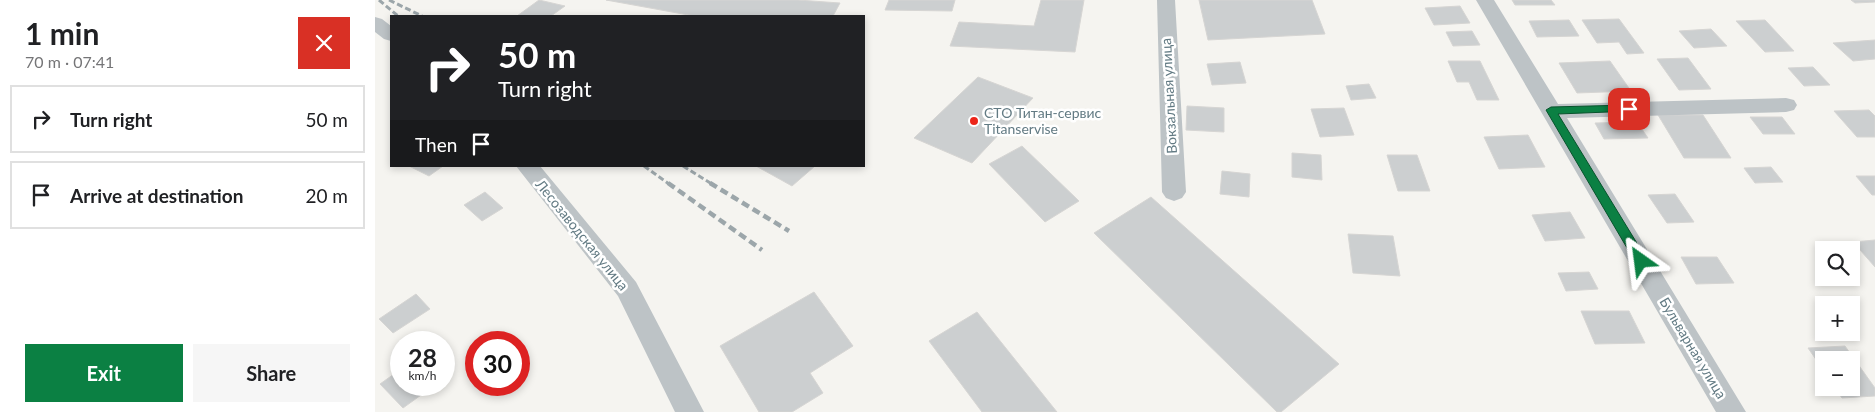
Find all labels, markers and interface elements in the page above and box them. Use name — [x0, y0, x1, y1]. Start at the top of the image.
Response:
text: 1 min — [25, 15, 99, 51]
button: close — [298, 17, 350, 69]
text: 50 m — [498, 33, 576, 75]
icon: right — [415, 35, 480, 100]
street label: Вокзальная улица — [1157, 38, 1180, 154]
text: 70 m · 07:41 — [25, 52, 114, 71]
text: Turn right — [498, 75, 592, 102]
pin — [1608, 88, 1650, 130]
icon: arrive — [1615, 95, 1643, 123]
place label: СТО Титан-сервис Titanservise — [984, 104, 1102, 137]
icon: right — [27, 105, 55, 133]
text: Turn right — [70, 108, 152, 131]
text: 50 m — [305, 108, 348, 131]
marker: СТО Титан-сервис Titanservise — [968, 115, 980, 127]
icon: arrive — [467, 130, 495, 158]
text: Then — [415, 133, 457, 156]
street label: Лесозаводская улица — [532, 175, 632, 294]
icon: arrive — [27, 181, 55, 209]
text: Arrive at destination — [70, 184, 243, 207]
text: 20 m — [305, 184, 348, 207]
position arrow — [1614, 234, 1666, 286]
map controls — [1815, 241, 1860, 396]
button: search — [1815, 241, 1860, 286]
street label: Бульварная улица — [1656, 294, 1730, 401]
button: + — [1815, 296, 1860, 341]
speed limit sign: 30 — [465, 331, 530, 396]
text: 28 — [408, 342, 437, 372]
button: Exit — [25, 344, 183, 402]
button: Share — [193, 344, 350, 402]
button: − — [1815, 351, 1860, 396]
text: km/h — [408, 368, 437, 383]

